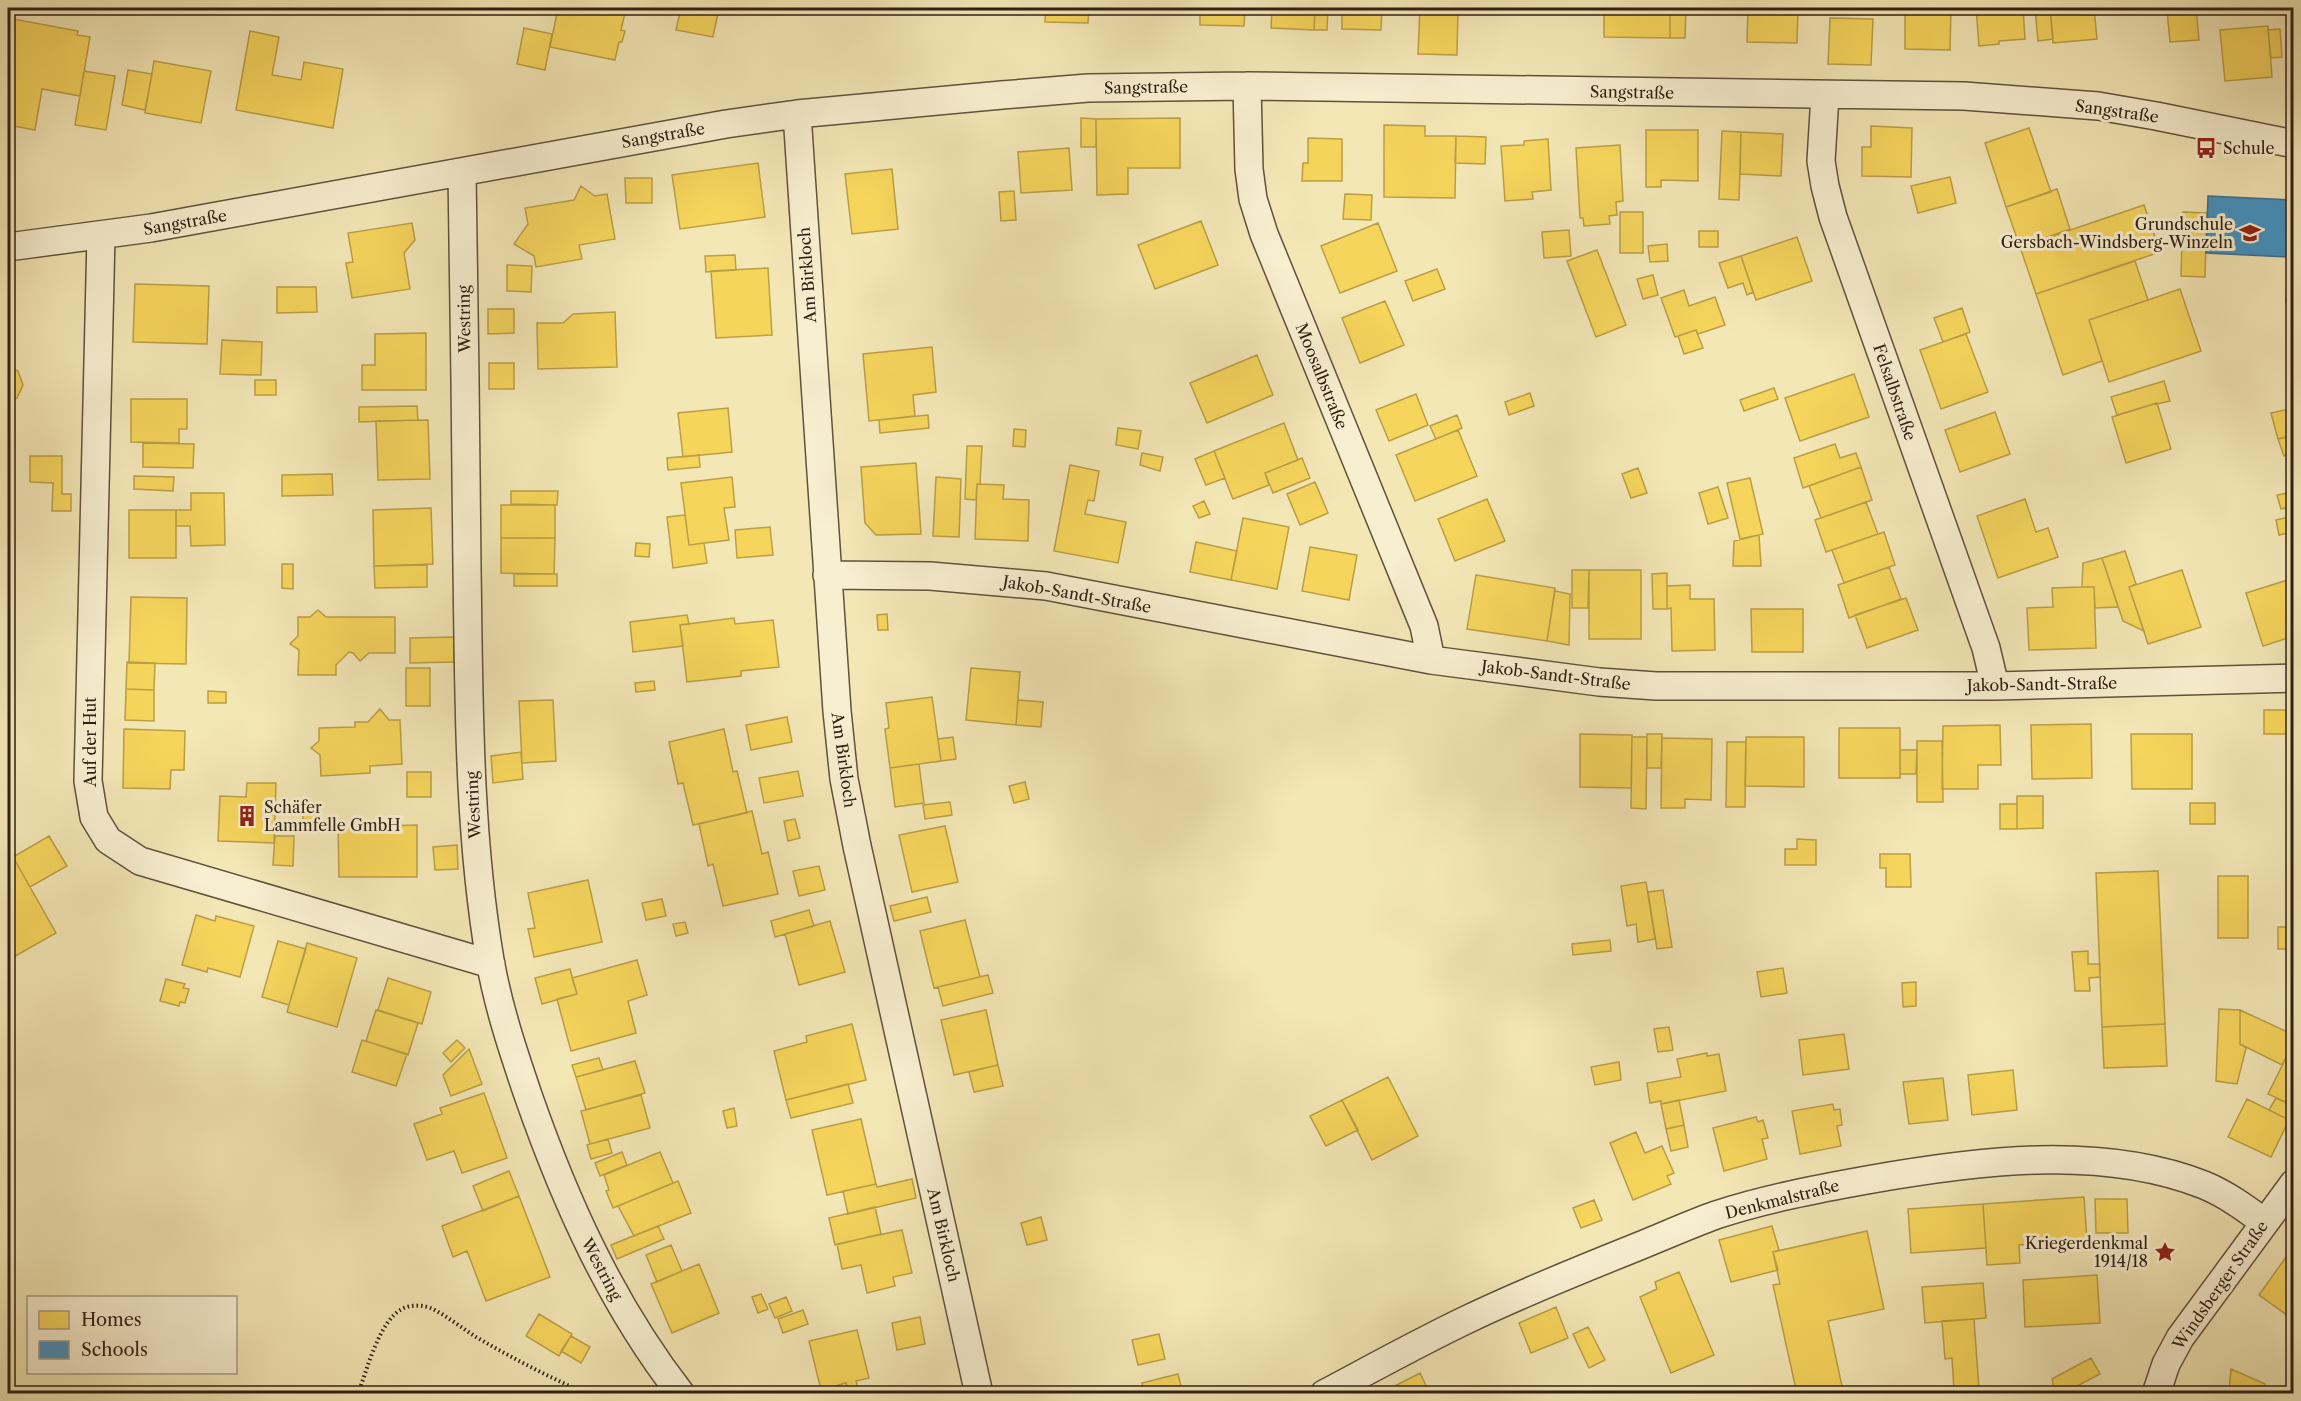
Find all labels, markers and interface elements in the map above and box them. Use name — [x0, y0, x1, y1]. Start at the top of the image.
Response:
street label: Sangstraße — [1104, 76, 1188, 98]
street label: Sangstraße — [1590, 81, 1674, 103]
street label: Sangstraße — [2074, 95, 2160, 127]
street label: Sangstraße — [620, 118, 706, 152]
bus stop icon: Schule — [2194, 136, 2218, 160]
place label: Schule — [2223, 138, 2275, 158]
street label: Sangstraße — [142, 205, 228, 239]
place label: Grundschule Gersbach-Windsberg-Winzeln — [2001, 214, 2233, 252]
school or university icon: Grundschule Gersbach-Windsberg-Winzeln — [2238, 221, 2262, 245]
street label: Am Birkloch — [794, 226, 820, 325]
street label: Westring — [453, 284, 475, 354]
street label: Moosalbstraße — [1292, 320, 1352, 432]
street label: Felsalbstraße — [1869, 341, 1921, 443]
street label: Jakob-Sandt-Straße — [998, 571, 1153, 617]
street label: Jakob-Sandt-Straße — [1477, 656, 1632, 694]
street label: Jakob-Sandt-Straße — [1964, 673, 2117, 695]
street label: Auf der Hut — [80, 697, 100, 788]
street label: Am Birkloch — [827, 710, 861, 809]
street label: Westring — [461, 770, 485, 840]
place label: Schäfer Lammfelle GmbH — [264, 797, 401, 835]
building icon: Schäfer Lammfelle GmbH — [235, 804, 259, 828]
street label: Denkmalstraße — [1723, 1175, 1841, 1223]
street label: Am Birkloch — [923, 1185, 965, 1284]
street label: Windsberger Straße — [2167, 1217, 2272, 1354]
place label: Kriegerdenkmal 1914/18 — [2025, 1233, 2148, 1271]
street label: Westring — [577, 1234, 627, 1304]
place icon: Kriegerdenkmal 1914/18 — [2153, 1240, 2177, 1264]
legend — [27, 1296, 237, 1374]
text: Homes — [81, 1309, 142, 1331]
text: Schools — [81, 1339, 148, 1361]

